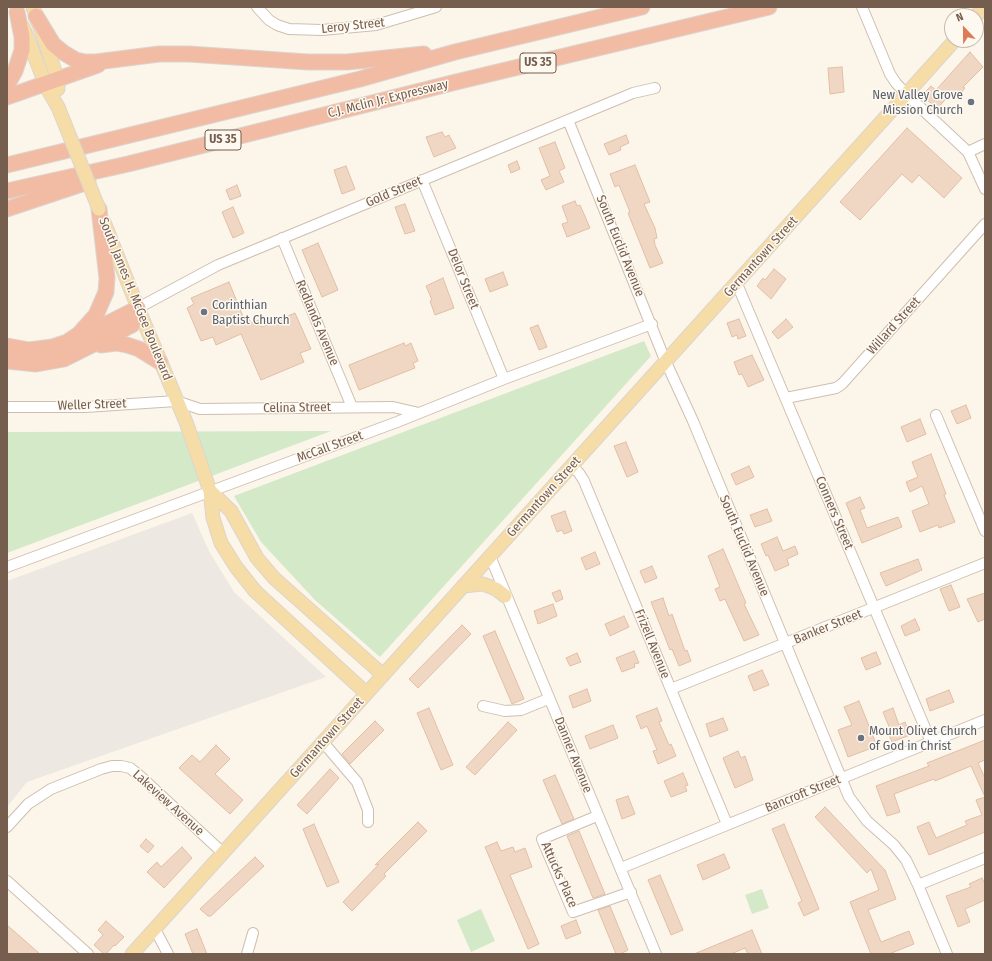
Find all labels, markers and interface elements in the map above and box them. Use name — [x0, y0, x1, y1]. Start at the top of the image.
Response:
north arrow — [944, 8, 984, 48]
text: N — [954, 10, 965, 25]
street label: Leroy Street — [321, 15, 385, 37]
road number: US 35 — [520, 53, 556, 73]
street label: C.J. Mclin Jr. Expressway — [326, 76, 450, 122]
place label: New Valley Grove Mission Church — [872, 87, 963, 118]
marker: New Valley Grove Mission Church — [966, 97, 976, 107]
road number: US 35 — [205, 130, 241, 150]
street label: Gold Street — [364, 173, 424, 211]
street label: South Euclid Avenue — [592, 193, 648, 299]
street label: Germantown Street — [721, 214, 801, 300]
street label: South James H. McGee Boulevard — [95, 215, 175, 383]
street label: Delor Street — [444, 247, 482, 311]
street label: Redlands Avenue — [292, 278, 342, 368]
street label: Willard Street — [864, 294, 924, 358]
place label: Corinthian Baptist Church — [212, 297, 289, 328]
marker: Corinthian Baptist Church — [199, 307, 209, 317]
street label: Weller Street — [57, 396, 127, 414]
street label: Celina Street — [263, 400, 331, 416]
street label: McCall Street — [295, 428, 365, 466]
street label: Germantown Street — [504, 454, 584, 540]
street label: Conners Street — [812, 474, 856, 552]
street label: South Euclid Avenue — [716, 493, 772, 599]
street label: Banker Street — [792, 606, 864, 648]
street label: Frizell Avenue — [631, 607, 673, 681]
street label: Germantown Street — [287, 695, 367, 781]
street label: Danner Avenue — [551, 715, 595, 795]
place label: Mount Olivet Church of God in Christ — [869, 723, 977, 754]
marker: Mount Olivet Church of God in Christ — [856, 733, 866, 743]
street label: Lakeview Avenue — [129, 767, 207, 839]
street label: Bancroft Street — [763, 772, 843, 816]
street label: Attucks Place — [538, 840, 580, 910]

